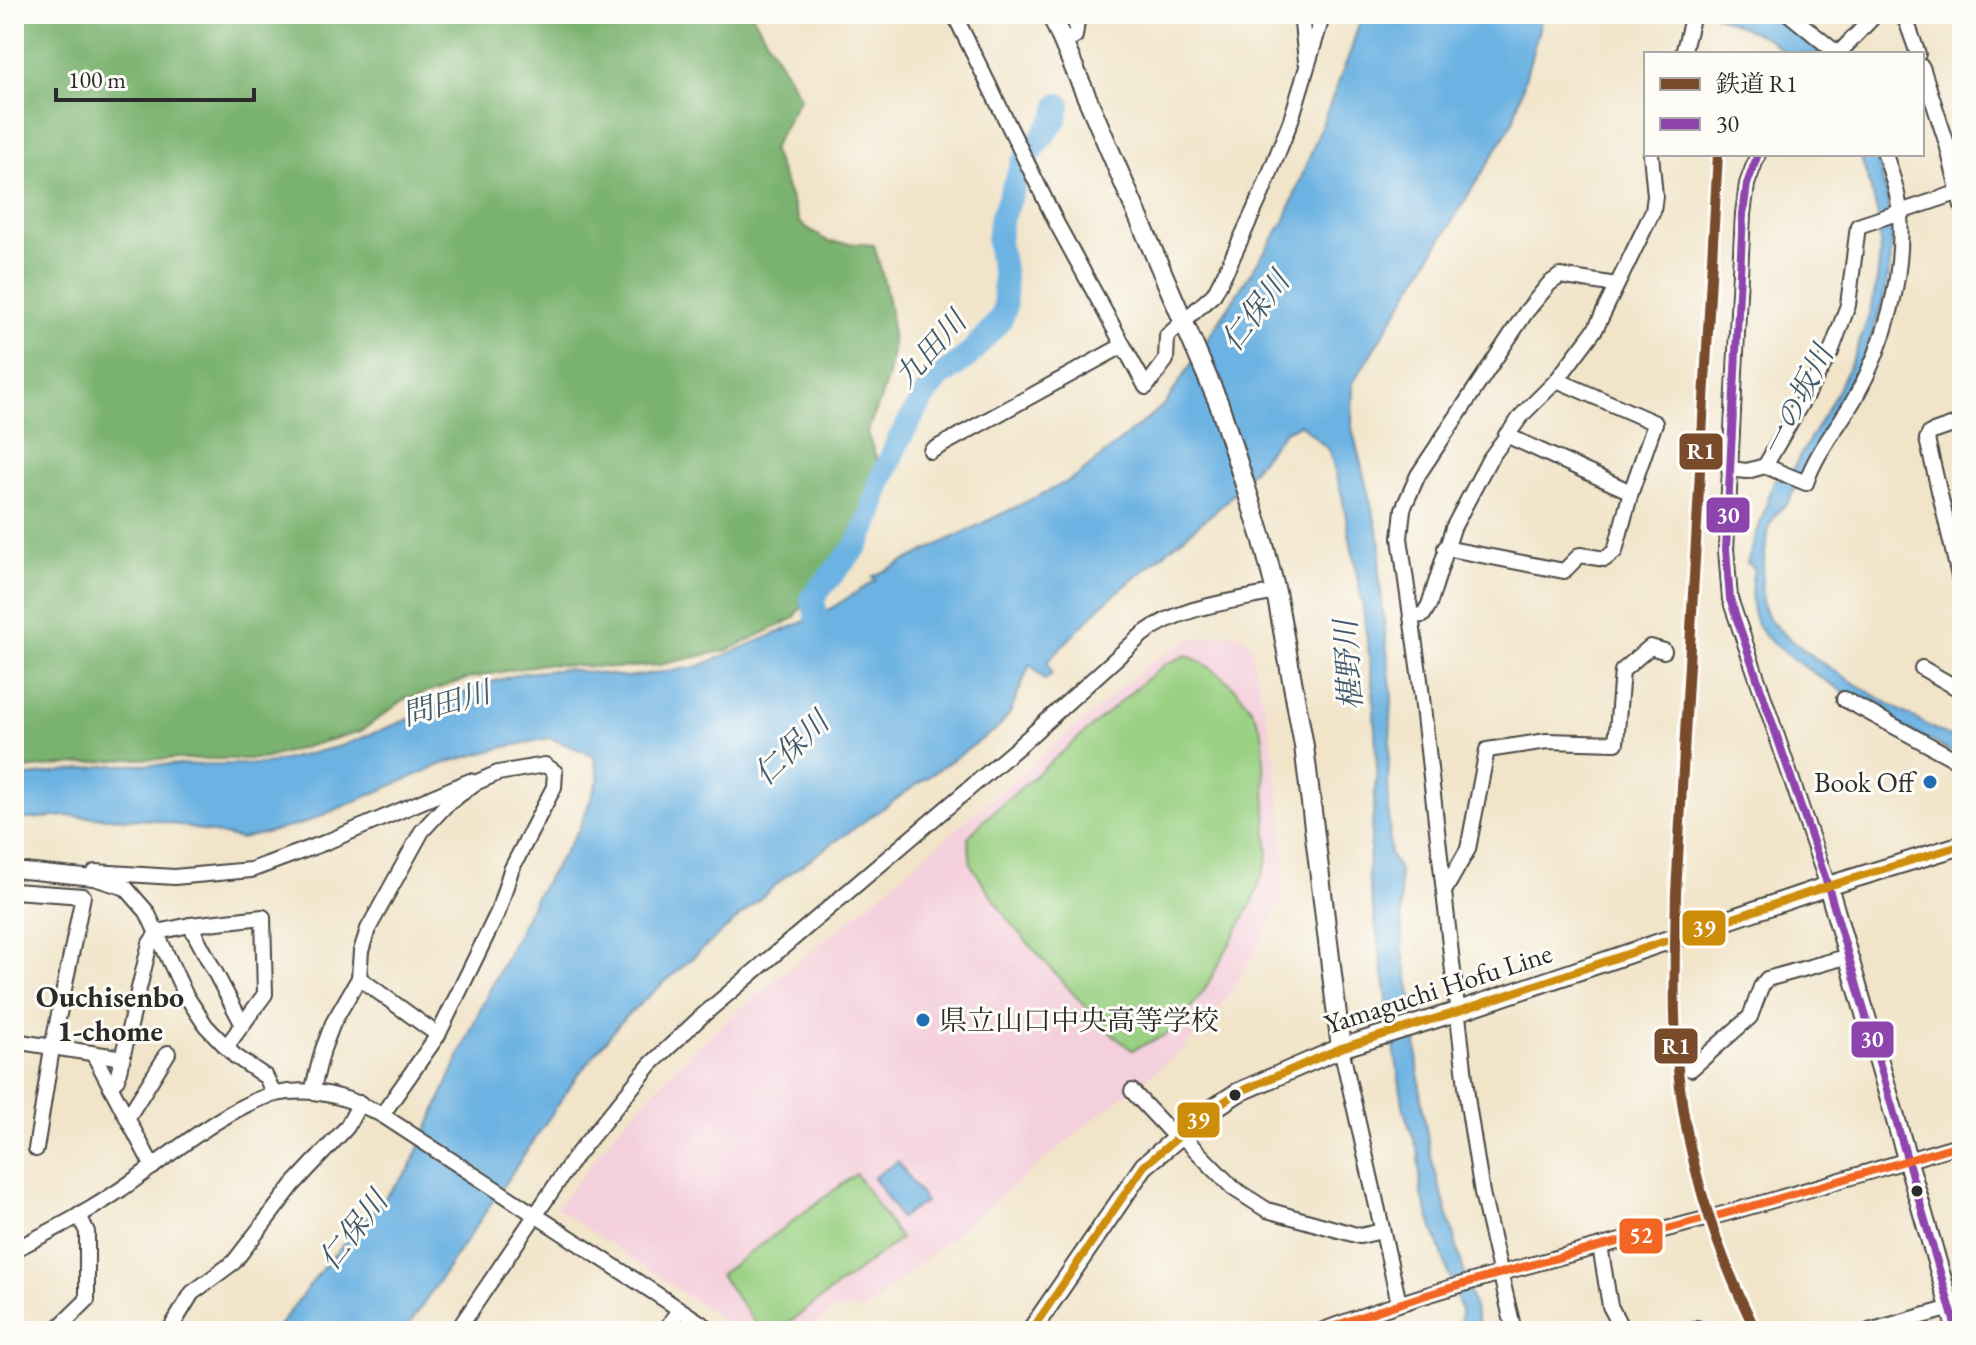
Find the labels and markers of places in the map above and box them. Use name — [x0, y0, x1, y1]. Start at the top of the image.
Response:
place label: Book Off — [1814, 764, 1917, 800]
marker: Book Off — [1921, 773, 1939, 791]
place label: 県立山口中央高等学校 — [939, 1002, 1219, 1038]
marker: 県立山口中央高等学校 — [914, 1011, 932, 1029]
unlabelled marker — [1227, 1087, 1243, 1103]
unlabelled marker — [1909, 1183, 1925, 1199]

